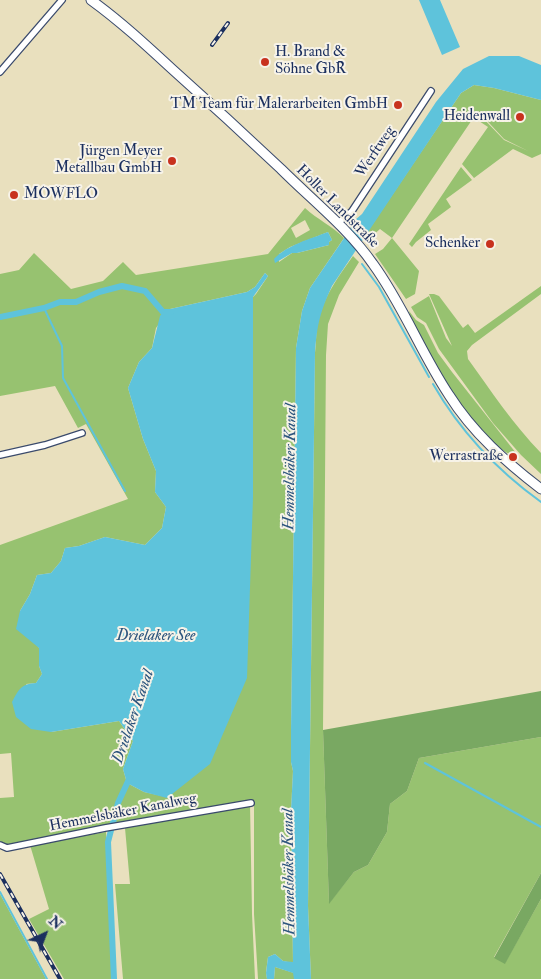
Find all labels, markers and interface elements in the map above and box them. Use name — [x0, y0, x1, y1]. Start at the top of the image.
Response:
place label: H. Brand & Söhne GbR — [275, 44, 346, 79]
marker: H. Brand & Söhne GbR — [259, 56, 271, 68]
place label: TM Team für Malerarbeiten GmbH — [170, 96, 388, 114]
marker: TM Team für Malerarbeiten GmbH — [392, 99, 404, 111]
place label: Heidenwall — [443, 108, 510, 126]
marker: Heidenwall — [514, 111, 526, 123]
street label: Werftweg — [352, 123, 400, 181]
place label: Jürgen Meyer Metallbau GmbH — [55, 143, 162, 178]
marker: Jürgen Meyer Metallbau GmbH — [166, 155, 178, 167]
street label: Holler Landstraße — [292, 162, 382, 252]
place label: MOWFLO — [24, 186, 98, 204]
marker: MOWFLO — [8, 189, 20, 201]
place label: Schenker — [425, 235, 480, 253]
marker: Schenker — [484, 238, 496, 250]
water label: Hemmelsbäker Kanal — [280, 404, 302, 530]
place label: Werrastraße — [429, 448, 503, 466]
marker: Werrastraße — [507, 451, 519, 463]
water label: Drielaker See — [117, 627, 195, 647]
water label: Drielaker Kanal — [109, 668, 159, 766]
street label: Hemmelsbäker Kanalweg — [48, 790, 198, 836]
water label: Hemmelsbäker Kanal — [279, 809, 301, 935]
north arrow — [20, 909, 70, 959]
text: N — [45, 912, 66, 933]

